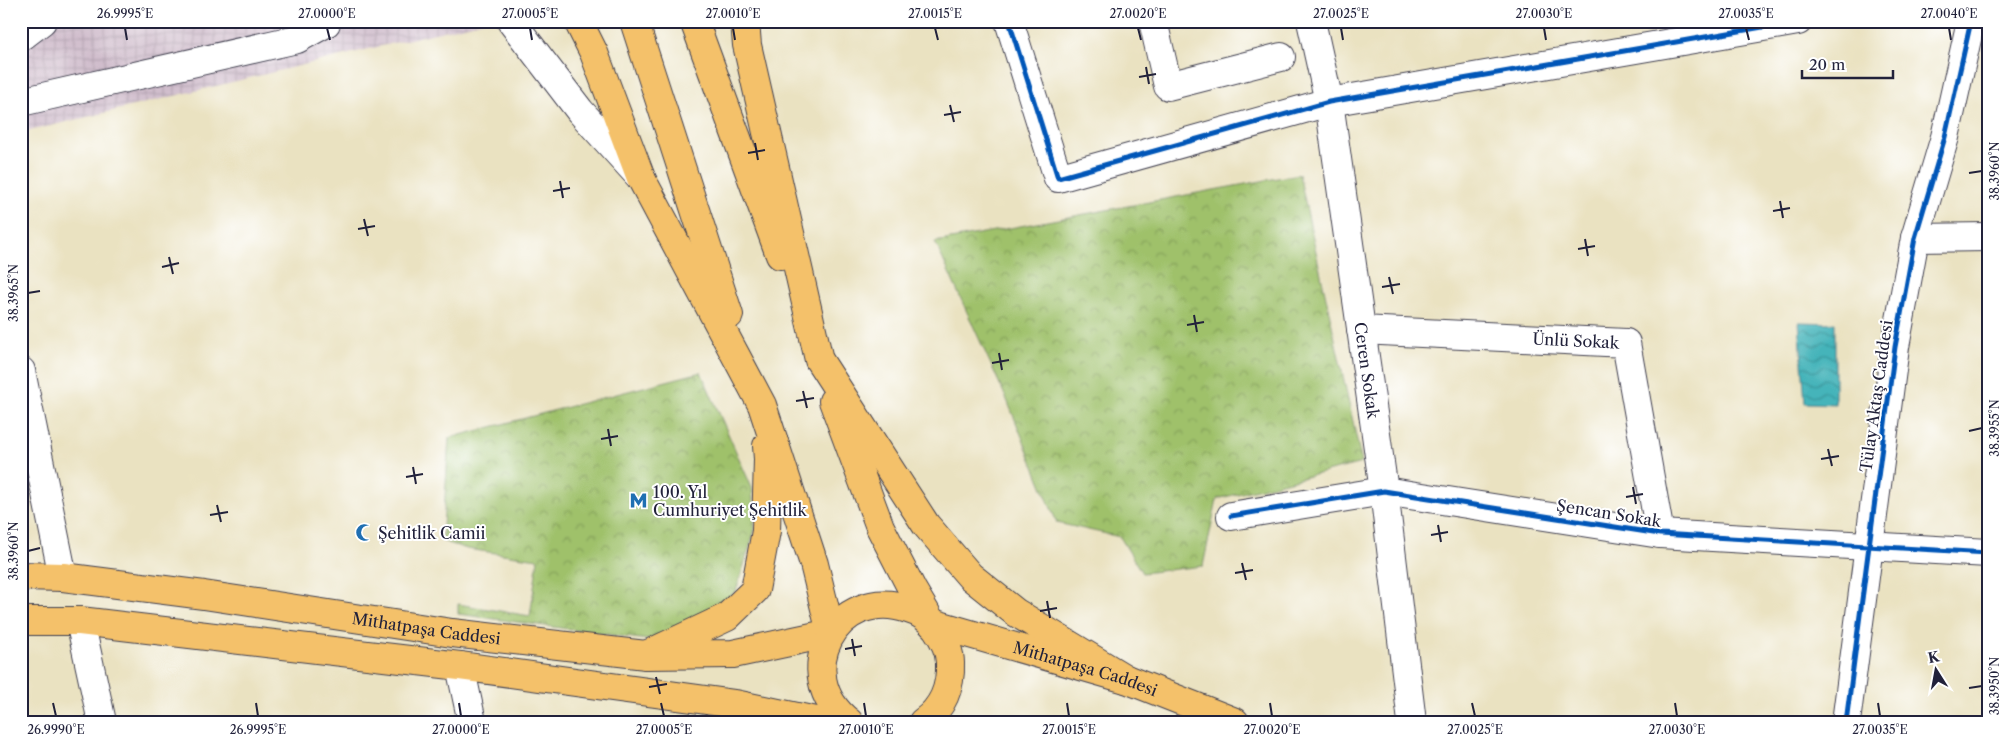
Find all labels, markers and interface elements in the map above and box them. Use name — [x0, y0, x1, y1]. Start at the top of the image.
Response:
text: 26.9995°E — [97, 6, 153, 21]
text: 27.0000°E — [298, 6, 356, 21]
text: 27.0005°E — [502, 6, 558, 21]
text: 27.0010°E — [705, 6, 761, 21]
text: 27.0015°E — [908, 6, 962, 21]
text: 27.0020°E — [1109, 6, 1167, 21]
text: 27.0025°E — [1313, 6, 1369, 21]
text: 27.0030°E — [1516, 6, 1572, 21]
text: 27.0035°E — [1718, 6, 1774, 21]
text: 27.0040°E — [1920, 6, 1978, 21]
scale bar — [1802, 48, 1893, 80]
text: 20 m — [1809, 55, 1845, 74]
text: 38.3960°N — [1987, 141, 2002, 201]
text: 38.3965°N — [6, 264, 21, 322]
street label: Tülay Aktaş Caddesi — [1855, 319, 1897, 473]
street label: Ceren Sokak — [1350, 321, 1384, 421]
street label: Ünlü Sokak — [1532, 328, 1620, 353]
text: 38.3955°N — [1987, 399, 2002, 457]
place label: 100. Yıl Cumhuriyet Şehitlik — [653, 482, 807, 520]
metro station icon: 100. Yıl Cumhuriyet Şehitlik — [629, 491, 649, 511]
street label: Şencan Sokak — [1555, 495, 1663, 531]
text: 38.3960°N — [6, 521, 21, 581]
mosque icon: Şehitlik Camii — [354, 523, 374, 543]
place label: Şehitlik Camii — [378, 523, 485, 543]
street label: Mithatpaşa Caddesi — [351, 608, 502, 648]
street label: Mithatpaşa Caddesi — [1011, 637, 1160, 700]
north arrow — [1912, 646, 1962, 696]
text: K — [1926, 647, 1942, 667]
text: 38.3950°N — [1987, 657, 2002, 715]
text: 26.9990°E — [27, 722, 85, 737]
text: 26.9995°E — [230, 722, 286, 737]
text: 27.0000°E — [432, 722, 490, 737]
text: 27.0005°E — [636, 722, 692, 737]
text: 27.0010°E — [838, 722, 894, 737]
text: 27.0015°E — [1042, 722, 1096, 737]
text: 27.0020°E — [1243, 722, 1301, 737]
text: 27.0025°E — [1447, 722, 1503, 737]
text: 27.0030°E — [1649, 722, 1705, 737]
text: 27.0035°E — [1852, 722, 1908, 737]

